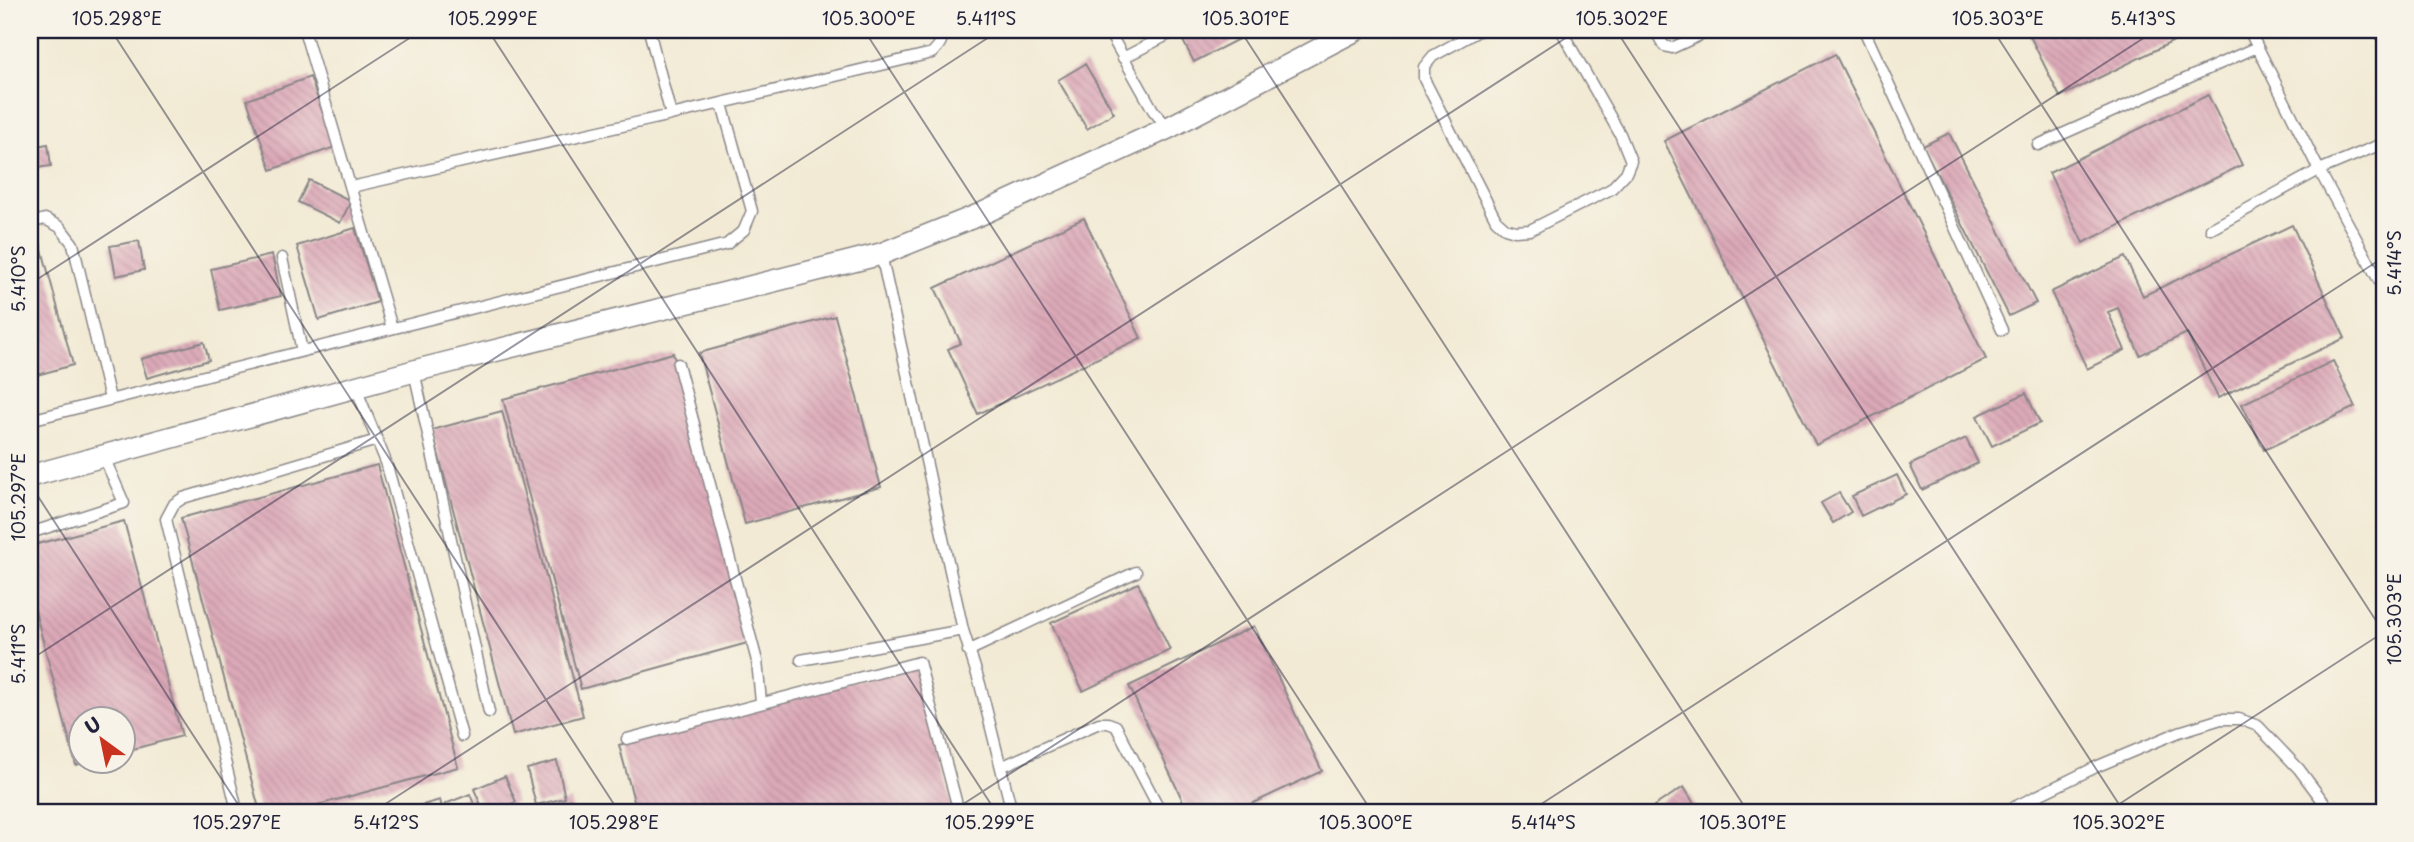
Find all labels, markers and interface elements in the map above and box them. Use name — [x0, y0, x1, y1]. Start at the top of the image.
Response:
text: 105.298°E — [72, 4, 162, 31]
text: 105.299°E — [448, 4, 538, 31]
text: 105.300°E — [822, 4, 916, 31]
text: 5.411°S — [955, 4, 1017, 31]
text: 105.301°E — [1202, 4, 1290, 31]
text: 105.302°E — [1576, 4, 1668, 31]
text: 105.303°E — [1952, 4, 2044, 31]
text: 5.413°S — [2110, 4, 2176, 31]
text: 5.414°S — [2380, 230, 2407, 296]
text: 5.410°S — [4, 245, 31, 313]
text: 105.297°E — [4, 453, 31, 541]
text: 105.303°E — [2380, 573, 2407, 665]
text: 5.411°S — [4, 623, 31, 685]
north arrow — [66, 706, 136, 776]
text: U — [79, 709, 106, 741]
text: 105.297°E — [193, 808, 281, 835]
text: 5.412°S — [353, 808, 419, 835]
text: 105.298°E — [569, 808, 659, 835]
text: 105.299°E — [945, 808, 1035, 835]
text: 105.300°E — [1319, 808, 1413, 835]
text: 5.414°S — [1510, 808, 1576, 835]
text: 105.301°E — [1699, 808, 1787, 835]
text: 105.302°E — [2073, 808, 2165, 835]

